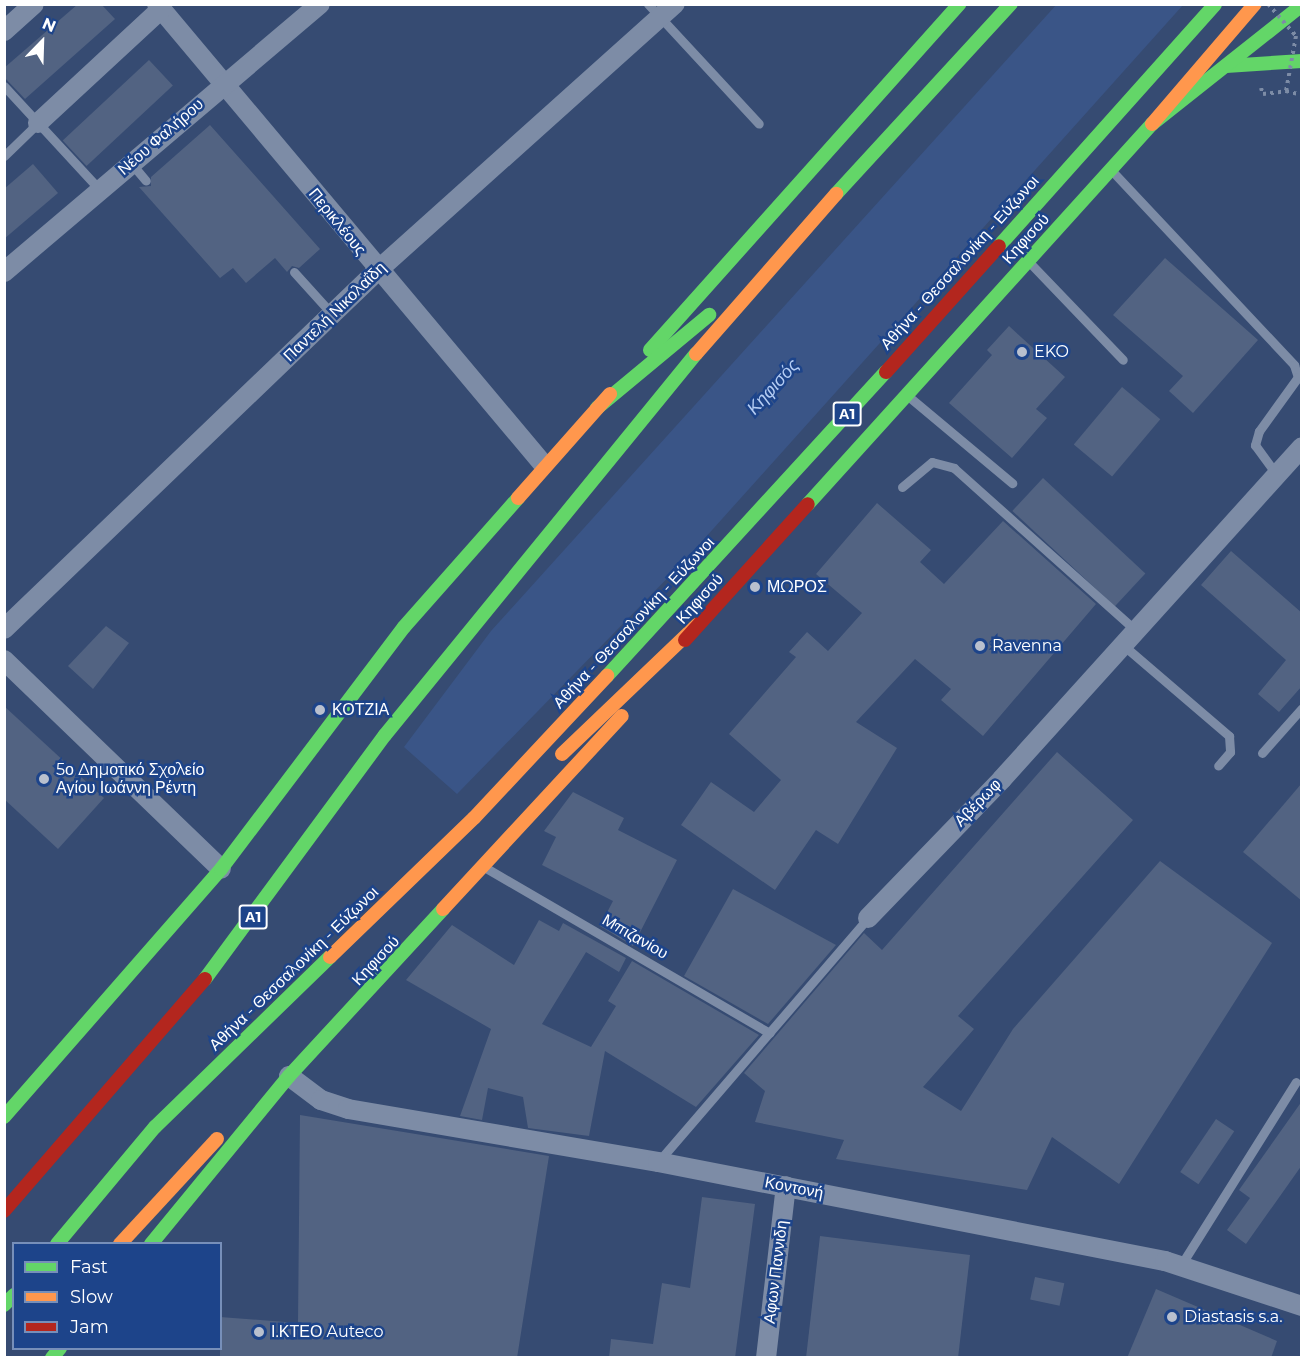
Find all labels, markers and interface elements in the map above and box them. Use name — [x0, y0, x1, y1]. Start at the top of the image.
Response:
north arrow — [12, 12, 72, 72]
text: N — [40, 14, 59, 36]
street label: Νέου Φαλήρου — [114, 95, 208, 179]
street label: Αθήνα - Θεσσαλονίκη - Εύζωνοι — [877, 172, 1043, 354]
street label: Περικλέους — [304, 185, 370, 259]
street label: Κηφισού — [998, 210, 1054, 268]
street label: Παντελή Νικολαΐδη — [280, 258, 390, 366]
place label: EKO — [1034, 342, 1069, 362]
marker: EKO — [1015, 345, 1029, 359]
water label: Κηφισός — [742, 355, 804, 419]
road number: Α1 — [832, 402, 862, 426]
street label: Αθήνα - Θεσσαλονίκη - Εύζωνοι — [549, 533, 719, 713]
street label: Κηφισού — [672, 570, 728, 628]
place label: ΜΩΡΟΣ — [767, 577, 827, 597]
marker: ΜΩΡΟΣ — [748, 580, 762, 594]
place label: Ravenna — [992, 636, 1062, 656]
marker: Ravenna — [973, 639, 987, 653]
place label: ΚΟΤΖΙΑ — [332, 700, 389, 720]
marker: ΚΟΤΖΙΑ — [313, 703, 327, 717]
place label: 5ο Δημοτικό Σχολείο Αγίου Ιωάννη Ρέντη — [56, 760, 204, 798]
marker: 5ο Δημοτικό Σχολείο Αγίου Ιωάννη Ρέντη — [37, 772, 51, 786]
street label: Αβέρωφ — [951, 775, 1005, 831]
street label: Αθήνα - Θεσσαλονίκη - Εύζωνοι — [205, 883, 383, 1055]
road number: Α1 — [238, 905, 268, 929]
street label: Μπιζανίου — [599, 910, 671, 964]
street label: Κηφισού — [348, 932, 404, 990]
street label: Κοντονή — [763, 1173, 825, 1203]
street label: Αφων Παννιδη — [760, 1219, 792, 1325]
legend — [12, 1242, 222, 1350]
text: Fast — [70, 1256, 108, 1278]
text: Slow — [70, 1286, 113, 1308]
place label: Diastasis s.a. — [1184, 1307, 1283, 1327]
marker: Diastasis s.a. — [1165, 1310, 1179, 1324]
text: Jam — [70, 1316, 109, 1338]
place label: Ι.ΚΤΕΟ Auteco — [271, 1322, 383, 1342]
marker: Ι.ΚΤΕΟ Auteco — [252, 1325, 266, 1339]

